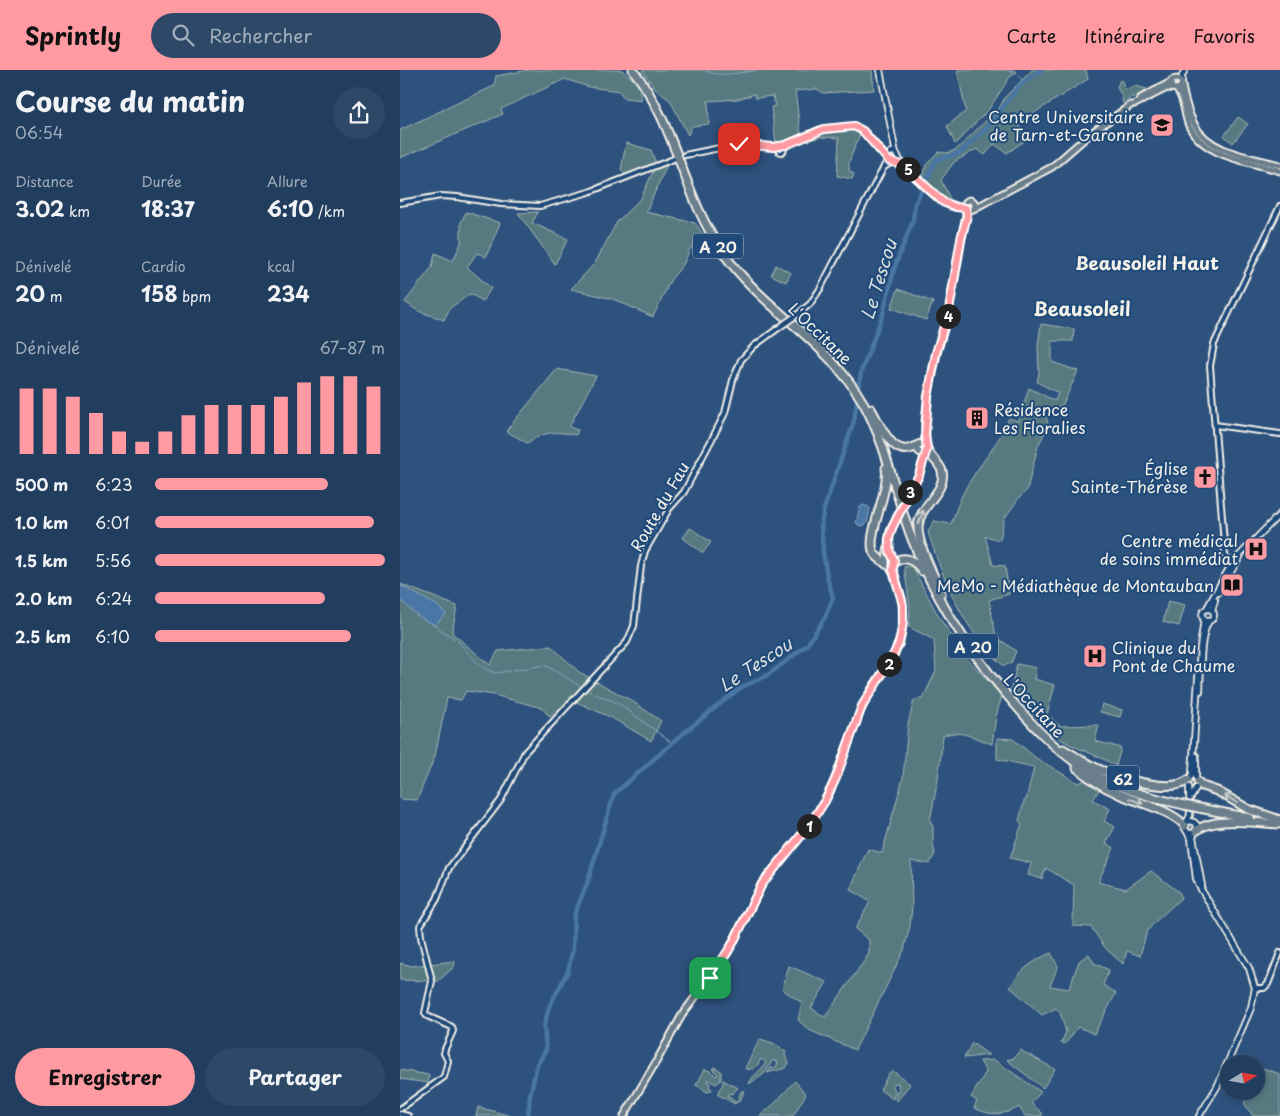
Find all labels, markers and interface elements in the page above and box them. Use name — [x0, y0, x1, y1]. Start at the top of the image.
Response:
search box — [151, 13, 501, 58]
text: Sprintly — [25, 17, 121, 53]
icon: search — [169, 21, 197, 49]
text: Rechercher — [209, 21, 312, 49]
text: Carte — [1006, 22, 1056, 49]
text: Itinéraire — [1084, 22, 1165, 49]
text: Favoris — [1193, 22, 1255, 49]
text: Course du matin — [15, 79, 245, 122]
button: share — [333, 87, 385, 139]
place label: Centre Universitaire de Tarn-et-Garonne — [988, 104, 1144, 146]
school or university icon: Centre Universitaire de Tarn-et-Garonne — [1149, 112, 1175, 138]
text: 06:54 — [15, 120, 63, 144]
pin — [718, 123, 760, 165]
icon: check — [725, 130, 753, 158]
pin: 5 — [896, 156, 920, 182]
text: 5 — [904, 159, 913, 180]
text: Distance — [15, 171, 74, 192]
text: Durée — [141, 171, 182, 192]
text: Allure — [267, 171, 308, 192]
text: 3.02 — [15, 192, 65, 224]
text: 18:37 — [141, 192, 195, 224]
text: 6:10 — [267, 192, 314, 224]
text: km — [65, 201, 90, 222]
text: /km — [314, 201, 345, 222]
road number: A 20 — [693, 234, 743, 258]
water label: Le Tescou — [853, 234, 903, 322]
district label: Beausoleil Haut — [1075, 249, 1219, 276]
text: Dénivelé — [15, 256, 72, 277]
text: Cardio — [141, 256, 186, 277]
text: kcal — [267, 256, 295, 277]
text: 20 — [15, 277, 45, 309]
text: 158 — [141, 277, 178, 309]
text: 234 — [267, 277, 310, 309]
text: m — [45, 286, 62, 307]
text: bpm — [178, 286, 211, 307]
district label: Beausoleil — [1034, 294, 1130, 322]
street label: L'Occitane — [784, 296, 858, 370]
pin: 4 — [936, 304, 960, 328]
text: 4 — [944, 306, 953, 327]
text: Dénivelé — [15, 335, 80, 359]
text: 67–87 m — [320, 335, 385, 359]
place label: Résidence Les Floralies — [994, 397, 1086, 439]
building icon: Résidence Les Floralies — [964, 405, 990, 431]
place label: Église Sainte-Thérèse — [1071, 456, 1188, 498]
street label: Route du Fau — [624, 457, 694, 555]
church icon: Église Sainte-Thérèse — [1192, 464, 1218, 490]
text: 500 m — [15, 472, 68, 496]
text: 6:23 — [95, 472, 132, 496]
pin: 3 — [898, 480, 922, 504]
text: 3 — [906, 482, 915, 503]
one-way arrow — [917, 509, 927, 525]
text: 1.0 km — [15, 510, 68, 534]
text: 6:01 — [95, 510, 130, 534]
place label: Centre médical de soins immédiat — [1100, 528, 1238, 570]
hospital icon: Centre médical de soins immédiat — [1243, 536, 1269, 562]
text: 1.5 km — [15, 548, 68, 572]
text: 5:56 — [95, 548, 131, 572]
library icon: MeMo - Médiathèque de Montauban — [1219, 572, 1245, 598]
place label: MeMo - Médiathèque de Montauban — [937, 573, 1214, 597]
text: 2.0 km — [15, 586, 72, 610]
text: 6:24 — [95, 586, 132, 610]
text: 2.5 km — [15, 624, 71, 648]
text: 6:10 — [95, 624, 130, 648]
water label: Le Tescou — [713, 629, 798, 698]
road number: A 20 — [948, 634, 998, 658]
place label: Clinique du Pont de Chaume — [1112, 635, 1236, 677]
hospital icon: Clinique du Pont de Chaume — [1082, 643, 1108, 669]
pin: 2 — [876, 652, 902, 676]
text: 2 — [885, 654, 894, 675]
street label: L'Occitane — [999, 667, 1071, 743]
road number: 62 — [1107, 766, 1139, 790]
one-way arrow — [1224, 793, 1238, 803]
one-way arrow — [1128, 797, 1144, 806]
pin: 1 — [796, 814, 822, 838]
text: 1 — [806, 816, 813, 837]
pin — [689, 957, 731, 999]
icon: arrive — [696, 964, 724, 992]
button: Enregistrer — [15, 1048, 195, 1106]
button: Partager — [205, 1048, 385, 1106]
north arrow — [1220, 1055, 1265, 1100]
map controls — [1220, 1055, 1265, 1100]

